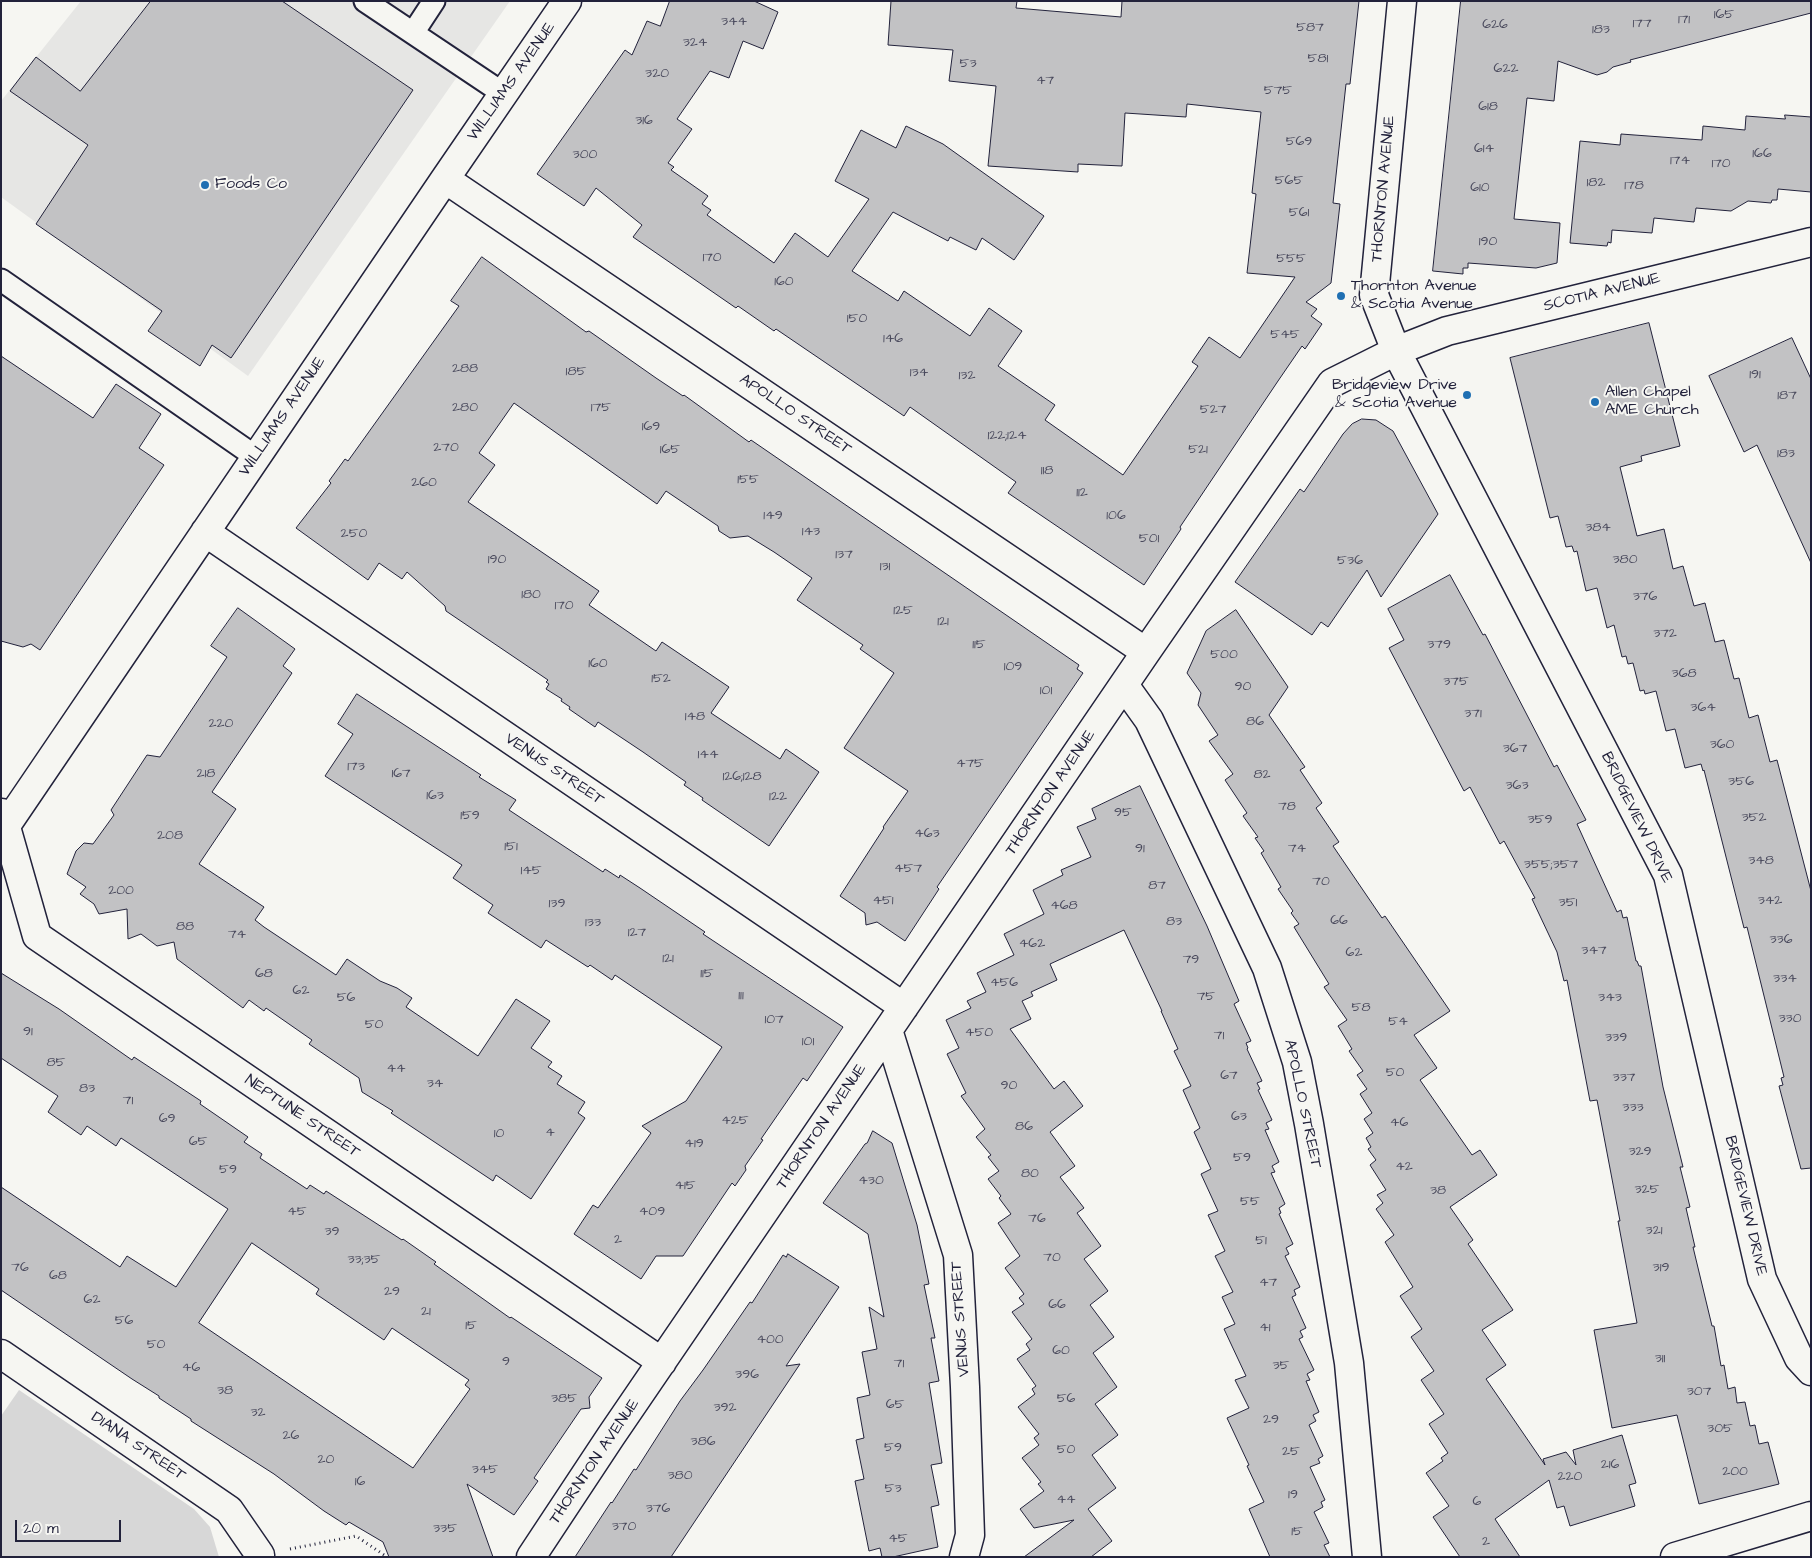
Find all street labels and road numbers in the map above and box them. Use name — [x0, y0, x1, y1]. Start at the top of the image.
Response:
street label: WILLIAMS AVENUE — [464, 19, 560, 145]
street label: THORNTON AVENUE — [1368, 115, 1400, 263]
street label: SCOTIA AVENUE — [1542, 269, 1662, 317]
street label: WILLIAMS AVENUE — [236, 353, 330, 481]
street label: APOLLO STREET — [735, 370, 855, 460]
street label: THORNTON AVENUE — [1002, 727, 1100, 859]
street label: VENUS STREET — [501, 730, 607, 810]
street label: BRIDGEVIEW DRIVE — [1596, 749, 1676, 887]
street label: APOLLO STREET — [1279, 1038, 1325, 1170]
street label: THORNTON AVENUE — [773, 1061, 871, 1193]
street label: NEPTUNE STREET — [241, 1071, 363, 1163]
street label: BRIDGEVIEW DRIVE — [1720, 1134, 1770, 1278]
street label: VENUS STREET — [947, 1261, 975, 1377]
street label: THORNTON AVENUE — [546, 1396, 644, 1528]
street label: DIANA STREET — [87, 1408, 189, 1486]

